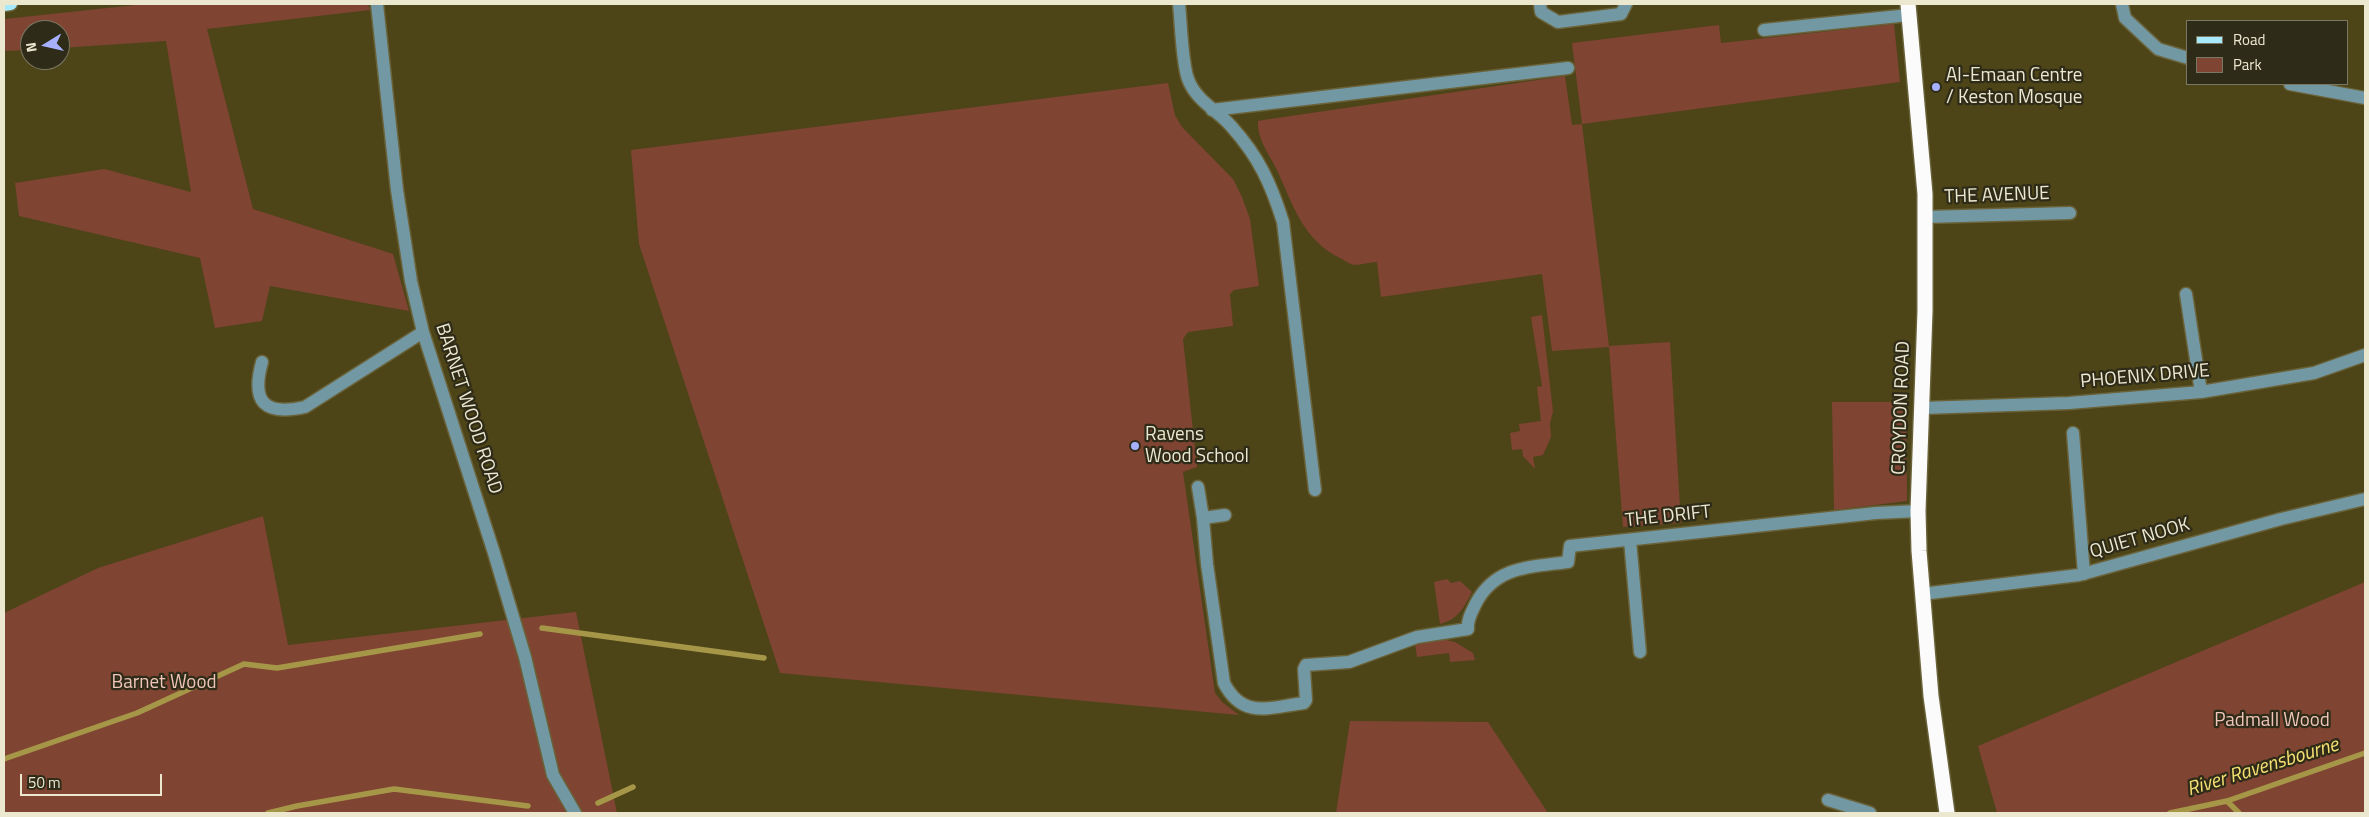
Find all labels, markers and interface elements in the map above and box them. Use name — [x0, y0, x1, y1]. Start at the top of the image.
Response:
north arrow — [20, 20, 70, 70]
legend — [2186, 20, 2349, 85]
text: Road — [2233, 28, 2265, 51]
text: N — [20, 41, 42, 54]
text: Park — [2233, 53, 2262, 76]
place label: Al-Emaan Centre / Keston Mosque — [1946, 65, 2082, 109]
marker: Al-Emaan Centre / Keston Mosque — [1930, 81, 1942, 93]
street label: THE AVENUE — [1944, 183, 2050, 209]
street label: BARNET WOOD ROAD — [430, 321, 506, 497]
street label: CROYDON ROAD — [1888, 341, 1916, 475]
street label: PHOENIX DRIVE — [2079, 360, 2211, 394]
place label: Ravens Wood School — [1145, 424, 1249, 468]
marker: Ravens Wood School — [1129, 440, 1141, 452]
street label: THE DRIFT — [1624, 501, 1712, 533]
street label: QUIET NOOK — [2087, 514, 2193, 564]
park label: Barnet Wood — [112, 672, 216, 694]
park label: Padmall Wood — [2214, 710, 2330, 732]
water label: River Ravensbourne — [2184, 734, 2342, 802]
scale bar — [22, 764, 165, 796]
text: 50 m — [28, 771, 61, 794]

